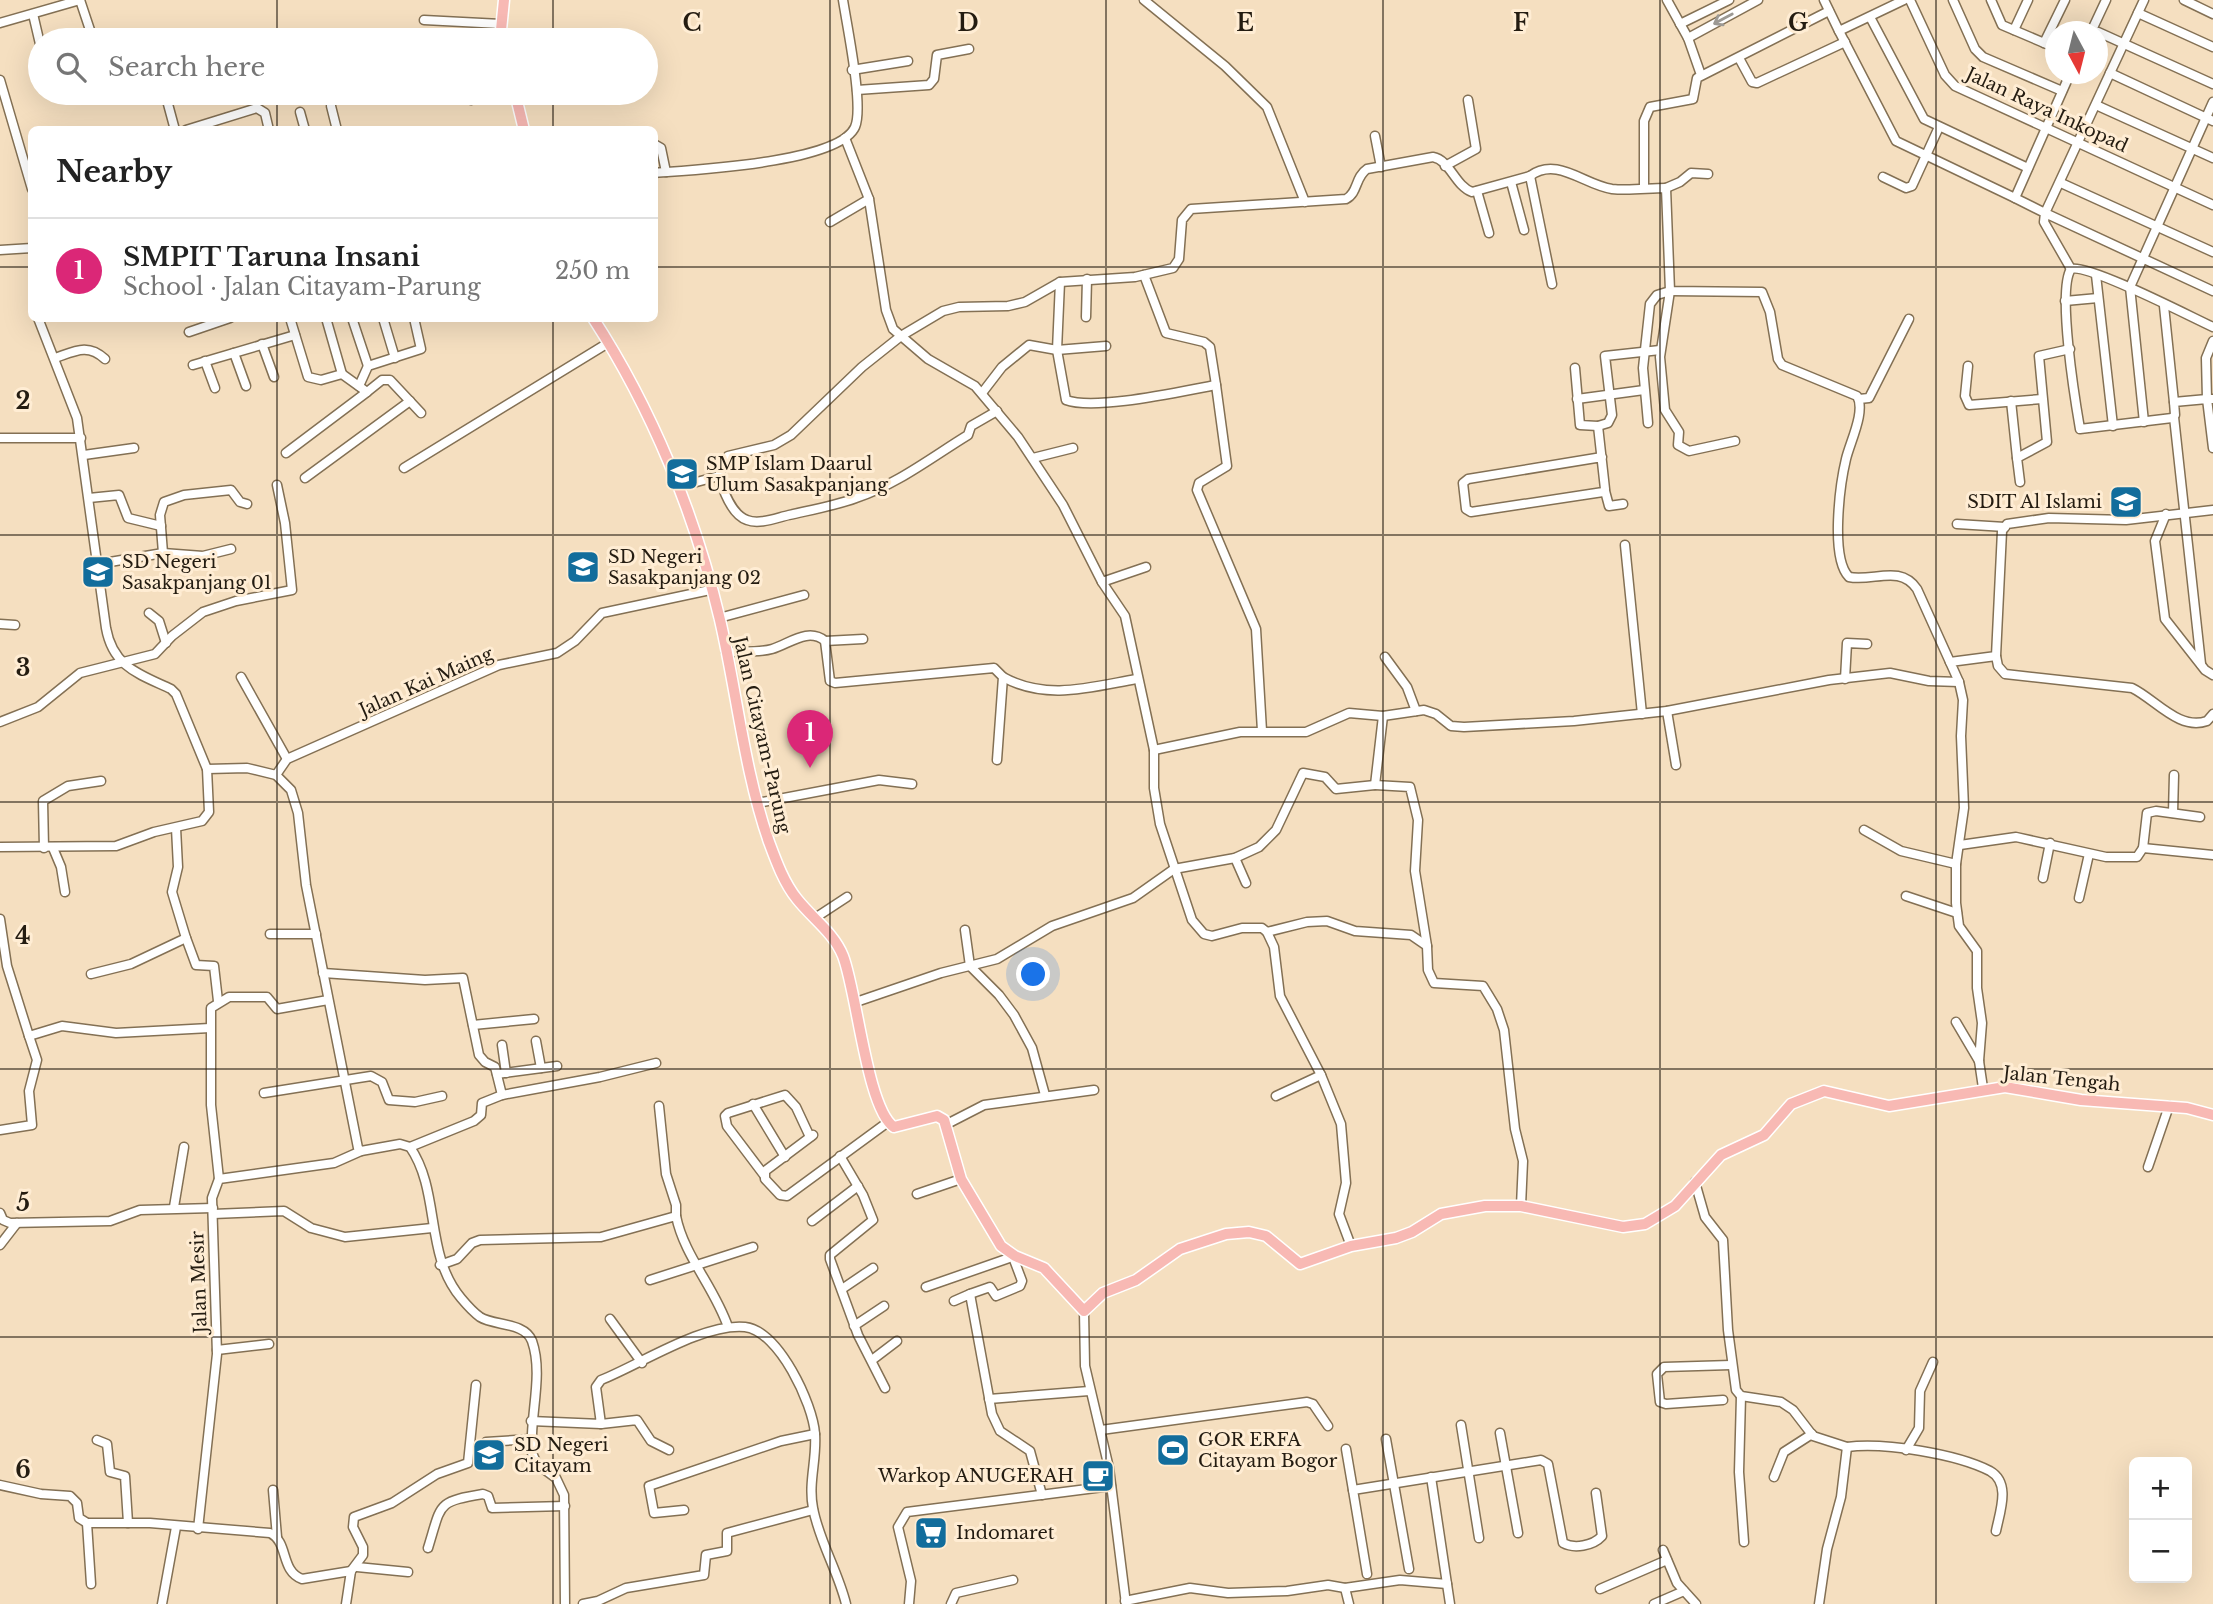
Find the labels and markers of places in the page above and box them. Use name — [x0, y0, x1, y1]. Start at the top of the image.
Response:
place label: SMP Islam Daarul Ulum Sasakpanjang — [706, 453, 888, 496]
school or university icon: SMP Islam Daarul Ulum Sasakpanjang — [663, 455, 701, 493]
school or university icon: SDIT Al Islami — [2107, 483, 2145, 521]
place label: SDIT Al Islami — [1967, 491, 2102, 513]
place label: SD Negeri Sasakpanjang 02 — [608, 546, 761, 589]
school or university icon: SD Negeri Sasakpanjang 02 — [564, 548, 602, 586]
place label: SD Negeri Sasakpanjang 01 — [122, 551, 272, 594]
school or university icon: SD Negeri Sasakpanjang 01 — [79, 553, 117, 591]
pin: 1 — [787, 710, 833, 768]
place label: GOR ERFA Citayam Bogor — [1198, 1429, 1338, 1472]
sports icon: GOR ERFA Citayam Bogor — [1154, 1431, 1192, 1469]
place label: SD Negeri Citayam — [514, 1434, 608, 1477]
school or university icon: SD Negeri Citayam — [470, 1436, 508, 1474]
cafe icon: Warkop ANUGERAH — [1079, 1457, 1117, 1495]
place label: Warkop ANUGERAH — [877, 1465, 1074, 1487]
supermarket icon: Indomaret — [912, 1514, 950, 1552]
place label: Indomaret — [956, 1522, 1055, 1544]

